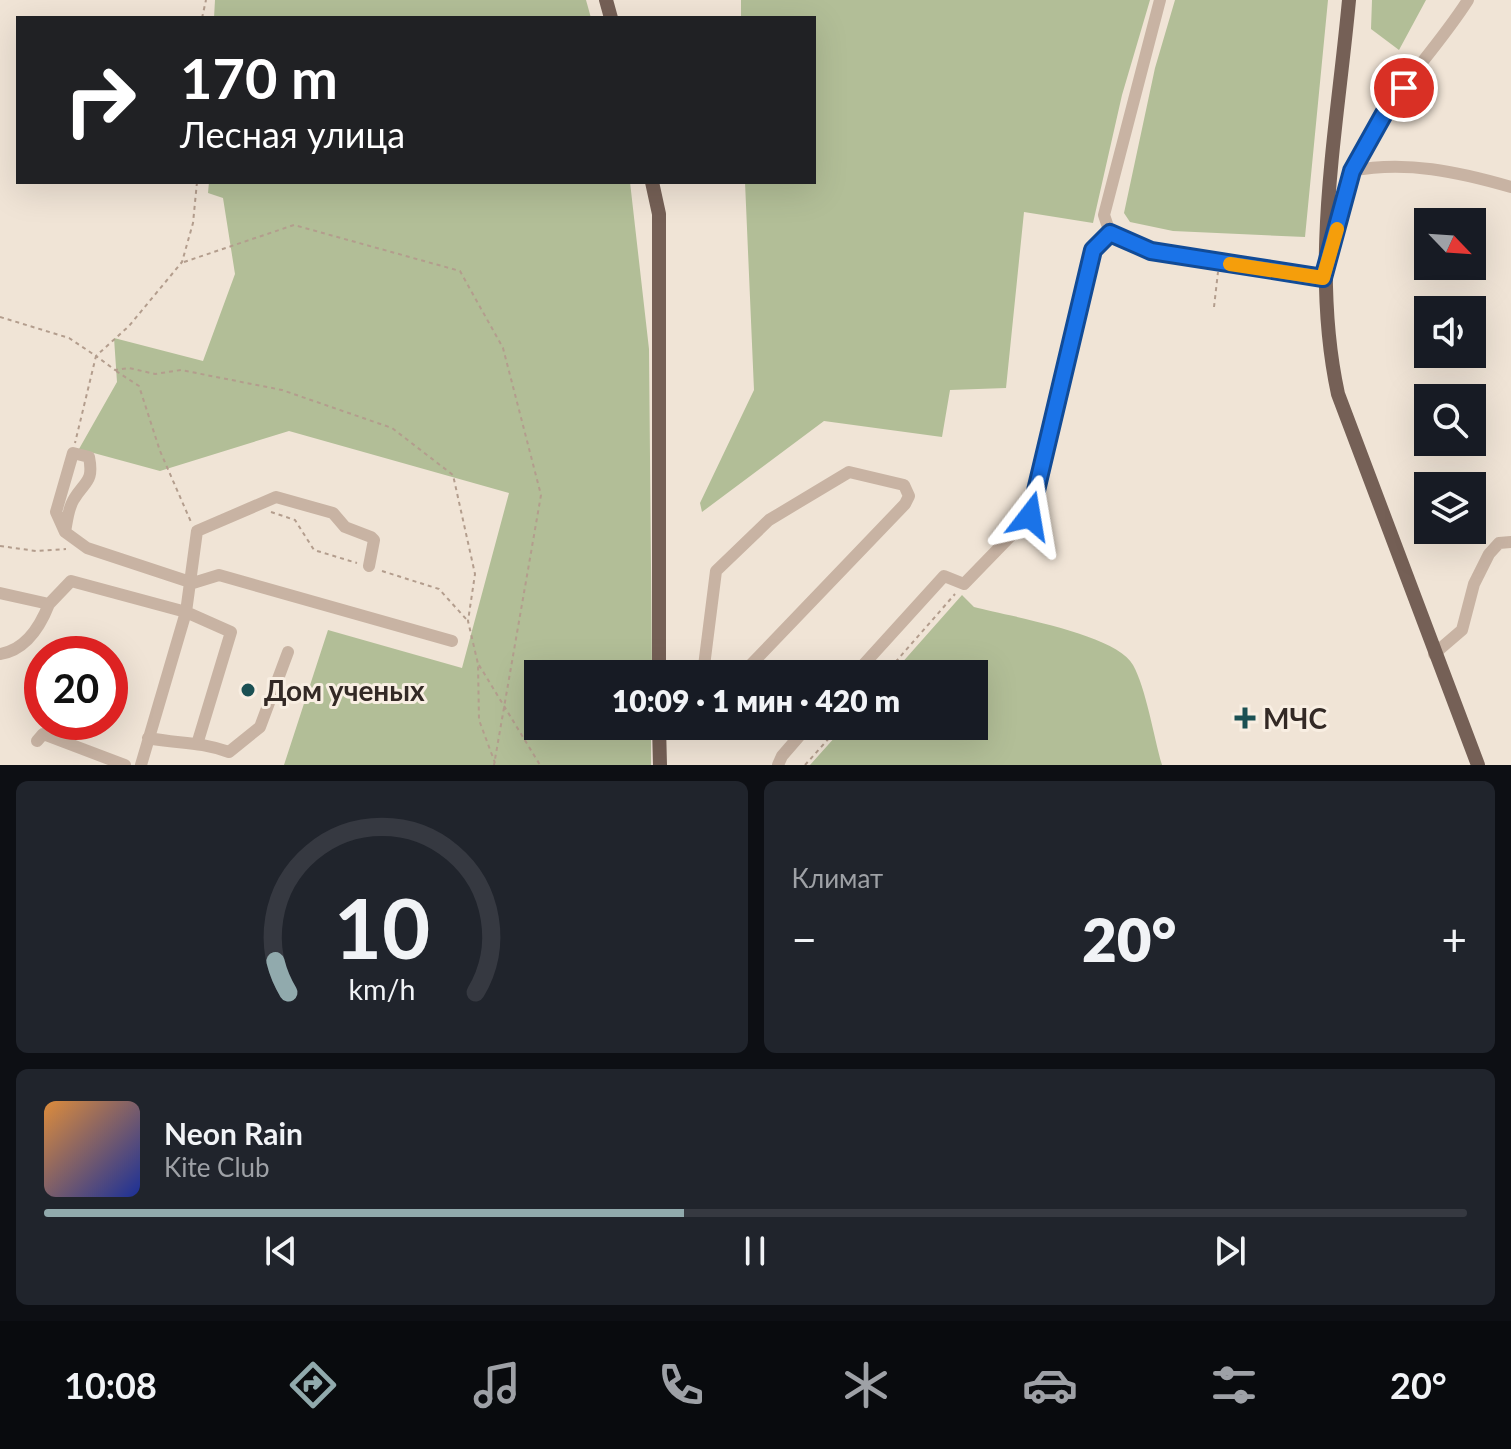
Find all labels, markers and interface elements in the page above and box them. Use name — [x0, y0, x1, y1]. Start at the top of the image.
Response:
text: 170 m — [180, 44, 338, 111]
icon: right — [48, 48, 152, 152]
pin — [1370, 54, 1438, 122]
icon: arrive — [1382, 66, 1426, 110]
text: Лесная улица — [180, 112, 405, 156]
north arrow — [1414, 208, 1486, 280]
map controls — [1414, 208, 1486, 544]
button: sound — [1414, 296, 1486, 368]
button: search — [1414, 384, 1486, 456]
button: layers — [1414, 472, 1486, 544]
position arrow — [988, 474, 1072, 558]
speed limit sign: 20 — [24, 636, 128, 740]
place label: Дом ученых — [264, 673, 425, 707]
marker: Дом ученых — [239, 681, 257, 699]
text: 10:09 · 1 мин · 420 m — [612, 682, 900, 718]
place label: МЧС — [1263, 701, 1327, 735]
marker: МЧС — [1234, 707, 1256, 729]
text: Климат — [792, 862, 883, 894]
text: 10 — [334, 877, 430, 977]
text: 20° — [1082, 903, 1177, 975]
text: − — [792, 913, 817, 965]
text: + — [1441, 913, 1467, 965]
text: km/h — [348, 972, 415, 1006]
text: Neon Rain — [164, 1115, 303, 1151]
text: Kite Club — [164, 1151, 270, 1183]
icon: previous — [259, 1229, 303, 1273]
icon: pause — [733, 1229, 777, 1273]
icon: next — [1208, 1229, 1252, 1273]
icon: directions — [285, 1357, 341, 1413]
icon: music — [469, 1357, 525, 1413]
icon: phone — [653, 1357, 709, 1413]
icon: climate — [838, 1357, 894, 1413]
icon: car — [1022, 1357, 1078, 1413]
icon: filters — [1206, 1357, 1262, 1413]
text: 10:08 — [64, 1363, 157, 1407]
text: 20° — [1390, 1363, 1447, 1407]

